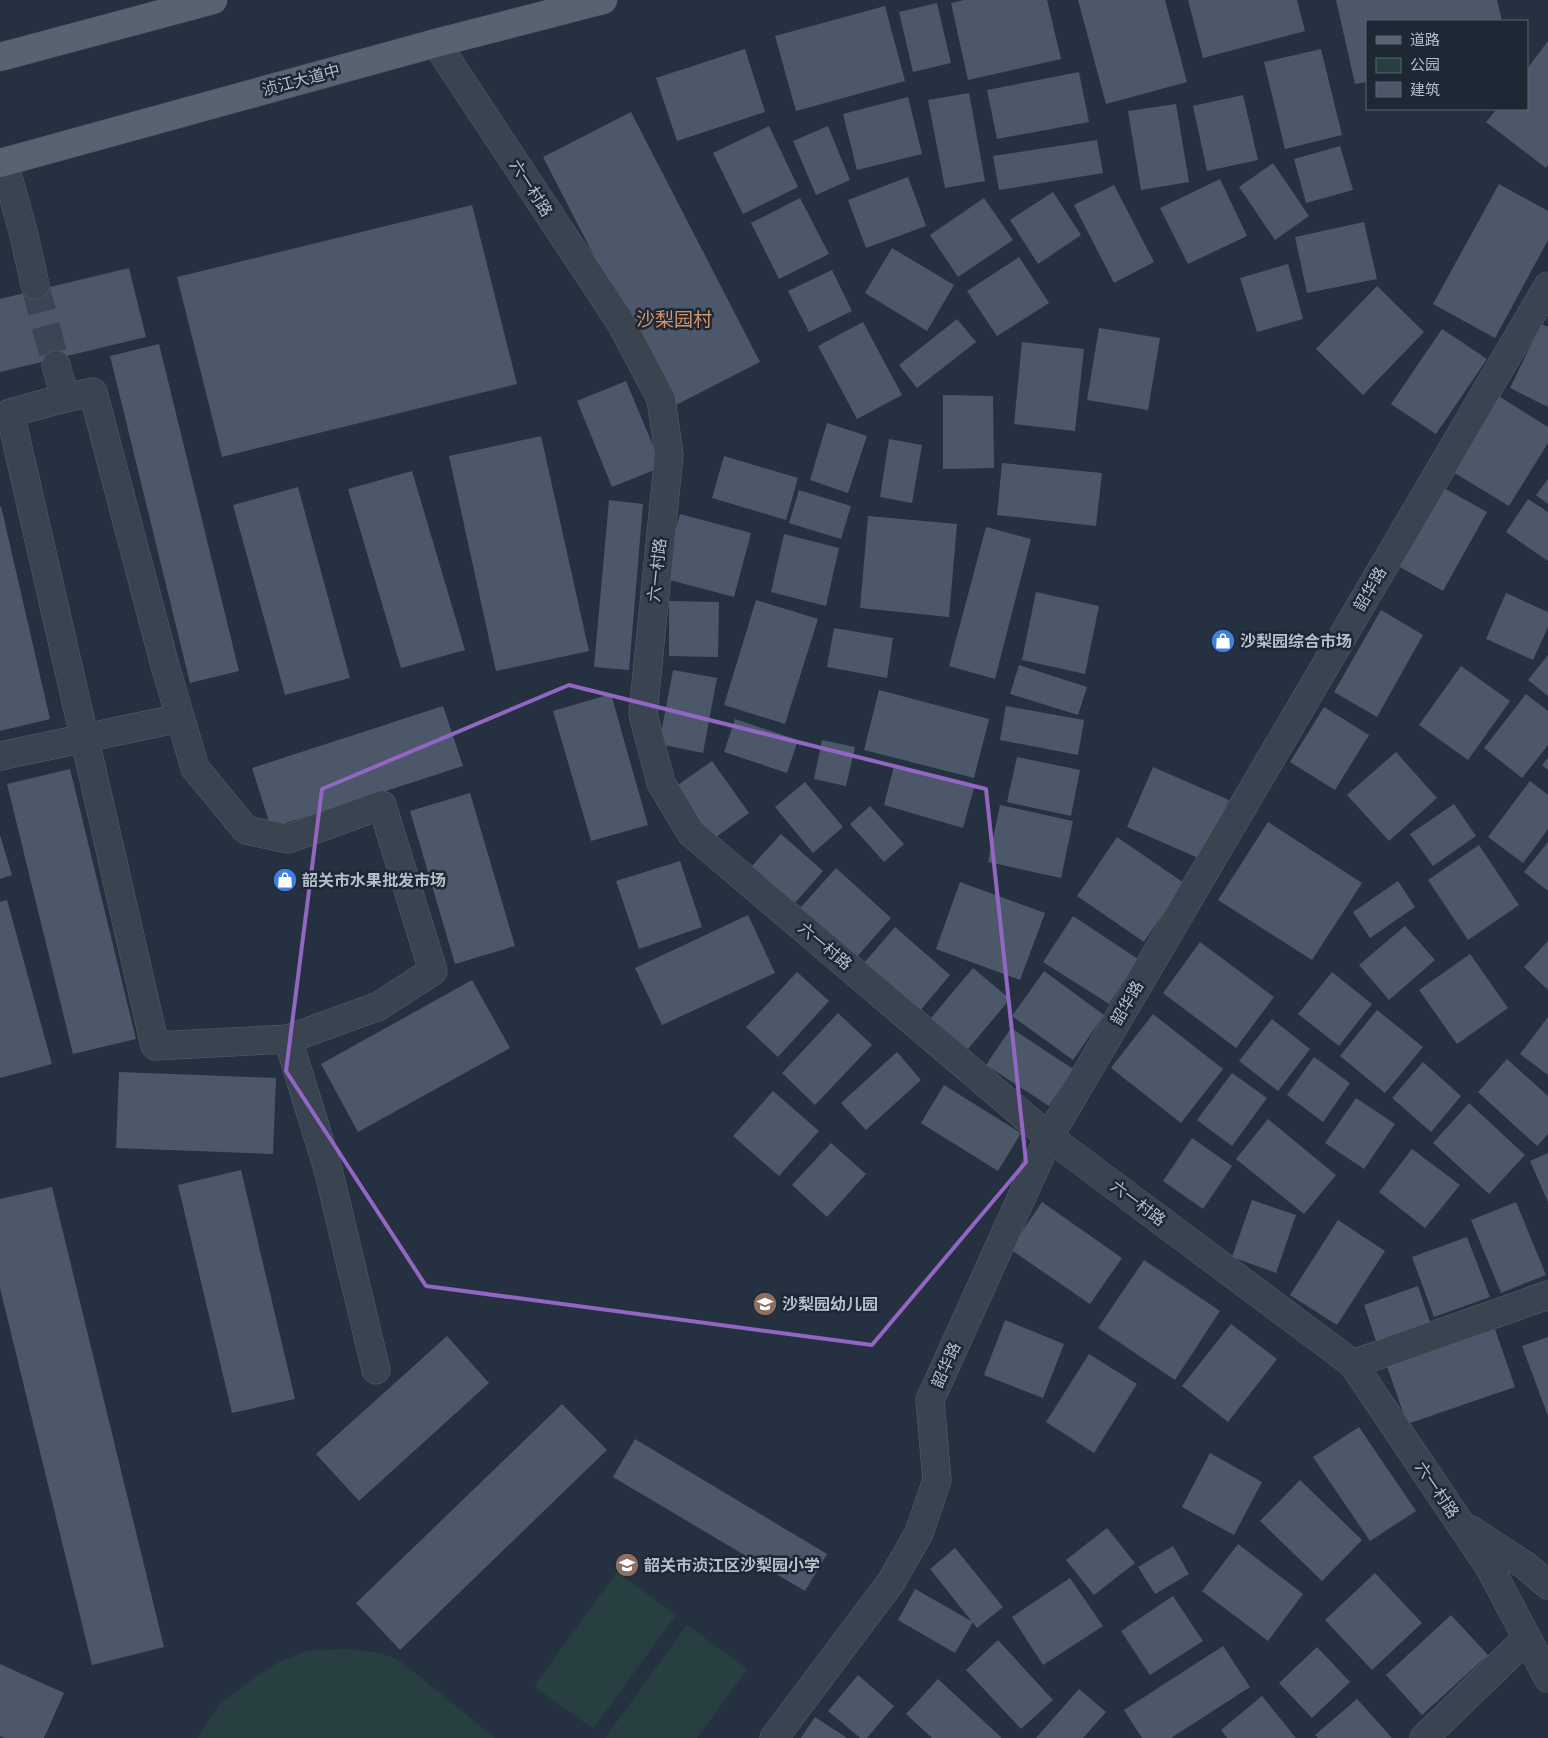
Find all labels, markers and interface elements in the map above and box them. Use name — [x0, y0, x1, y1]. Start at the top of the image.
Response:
legend — [1366, 20, 1528, 110]
text: 道路 — [1410, 31, 1440, 48]
text: 公园 — [1410, 56, 1440, 73]
street label: 浈江大道中 — [260, 61, 342, 99]
text: 建筑 — [1410, 81, 1440, 98]
street label: 六一村路 — [506, 157, 556, 219]
district label: 沙梨园村 — [636, 309, 712, 330]
street label: 六一村路 — [645, 537, 669, 603]
street label: 韶华路 — [1351, 564, 1389, 614]
shop icon: 沙梨园综合市场 — [1210, 628, 1236, 654]
place label: 沙梨园综合市场 — [1240, 632, 1352, 650]
shop icon: 韶关市水果批发市场 — [272, 867, 298, 893]
place label: 韶关市水果批发市场 — [302, 872, 446, 889]
street label: 六一村路 — [795, 919, 855, 973]
street label: 韶华路 — [1108, 978, 1146, 1028]
street label: 六一村路 — [1107, 1177, 1169, 1229]
school or university icon: 沙梨园幼儿园 — [752, 1291, 778, 1317]
place label: 沙梨园幼儿园 — [782, 1295, 878, 1313]
street label: 韶华路 — [928, 1340, 964, 1390]
street label: 六一村路 — [1412, 1459, 1462, 1521]
school or university icon: 韶关市浈江区沙梨园小学 — [614, 1552, 640, 1578]
place label: 韶关市浈江区沙梨园小学 — [644, 1556, 820, 1574]

